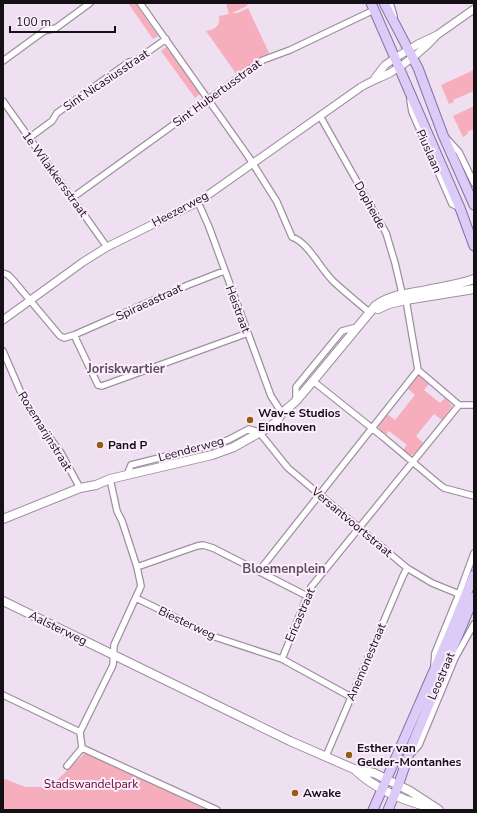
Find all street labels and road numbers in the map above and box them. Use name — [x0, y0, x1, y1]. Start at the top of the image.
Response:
street label: Sint Nicasiusstraat — [60, 45, 153, 115]
street label: Sint Hubertusstraat — [169, 55, 265, 131]
street label: Piuslaan — [412, 127, 446, 175]
street label: 1e Wilakkersstraat — [19, 128, 92, 221]
street label: Dopheide — [350, 178, 390, 232]
street label: Heezerweg — [149, 187, 211, 231]
street label: Spiraeastraat — [113, 279, 186, 324]
street label: Heistraat — [222, 283, 255, 336]
street label: Rozemarijnstraat — [14, 388, 76, 474]
street label: Leenderweg — [156, 433, 226, 465]
street label: Versantvoortstraat — [308, 483, 396, 561]
street label: Ericastraat — [281, 585, 319, 644]
street label: Biesterweg — [156, 603, 218, 643]
street label: Aalsterweg — [26, 607, 90, 649]
street label: Anemonestraat — [342, 620, 390, 703]
street label: Leostraat — [424, 649, 459, 702]

